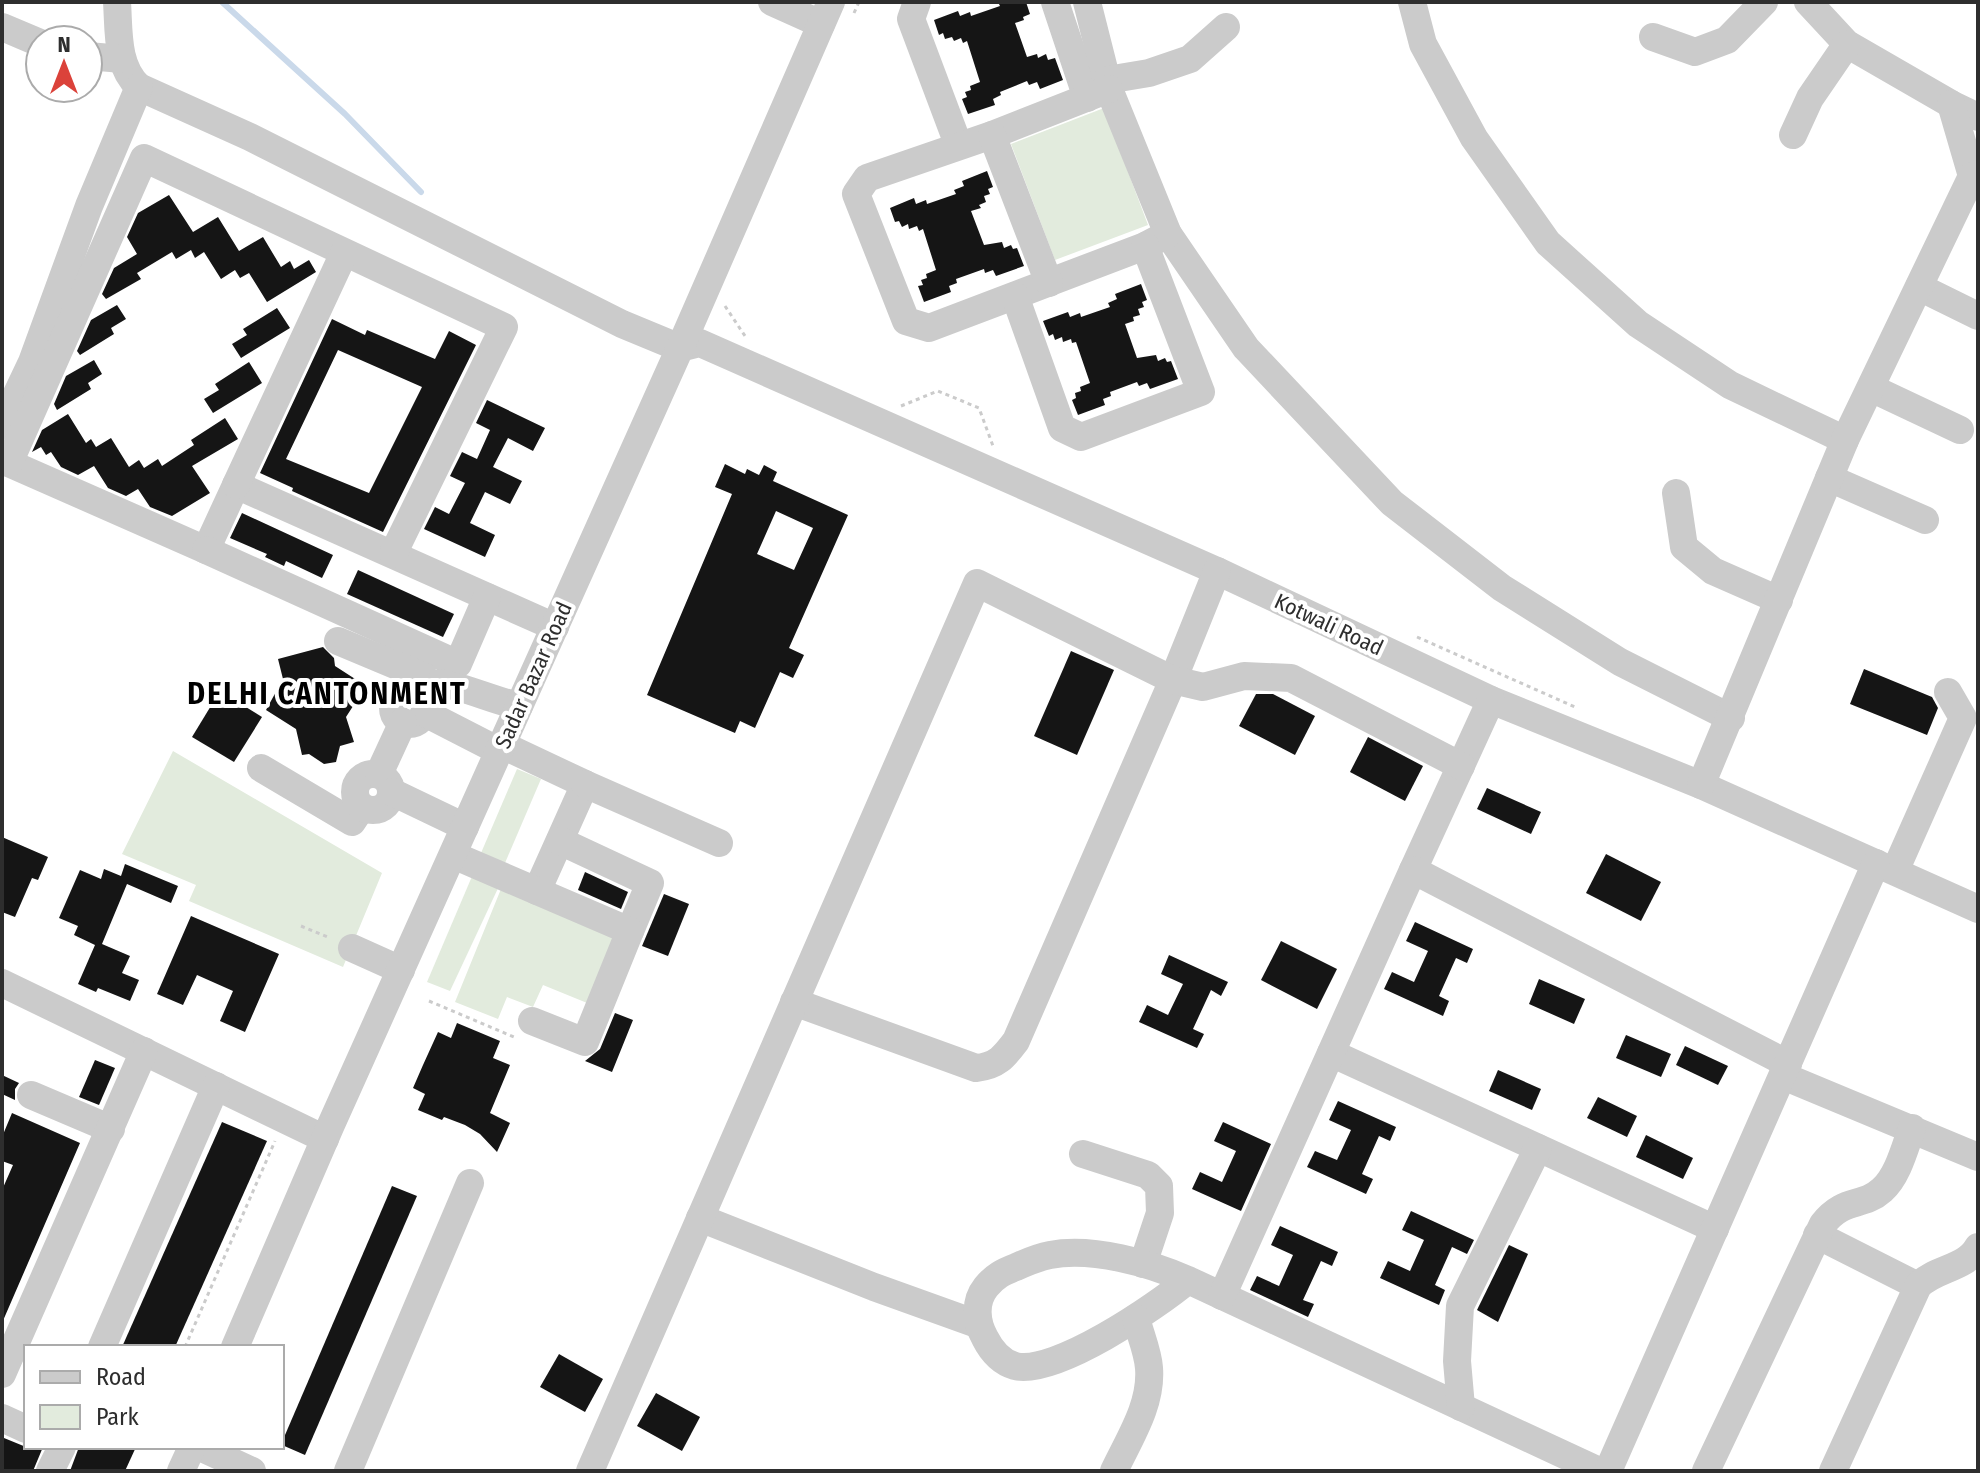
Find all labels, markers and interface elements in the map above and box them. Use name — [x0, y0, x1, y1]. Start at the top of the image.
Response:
north arrow — [24, 24, 104, 104]
text: N — [57, 31, 71, 58]
street label: Kotwali Road — [1270, 588, 1387, 661]
street label: Sadar Bazar Road — [489, 598, 578, 753]
district label: DELHI CANTONMENT — [187, 676, 467, 712]
legend — [24, 1345, 284, 1449]
text: Road — [96, 1363, 146, 1391]
text: Park — [96, 1403, 139, 1431]

